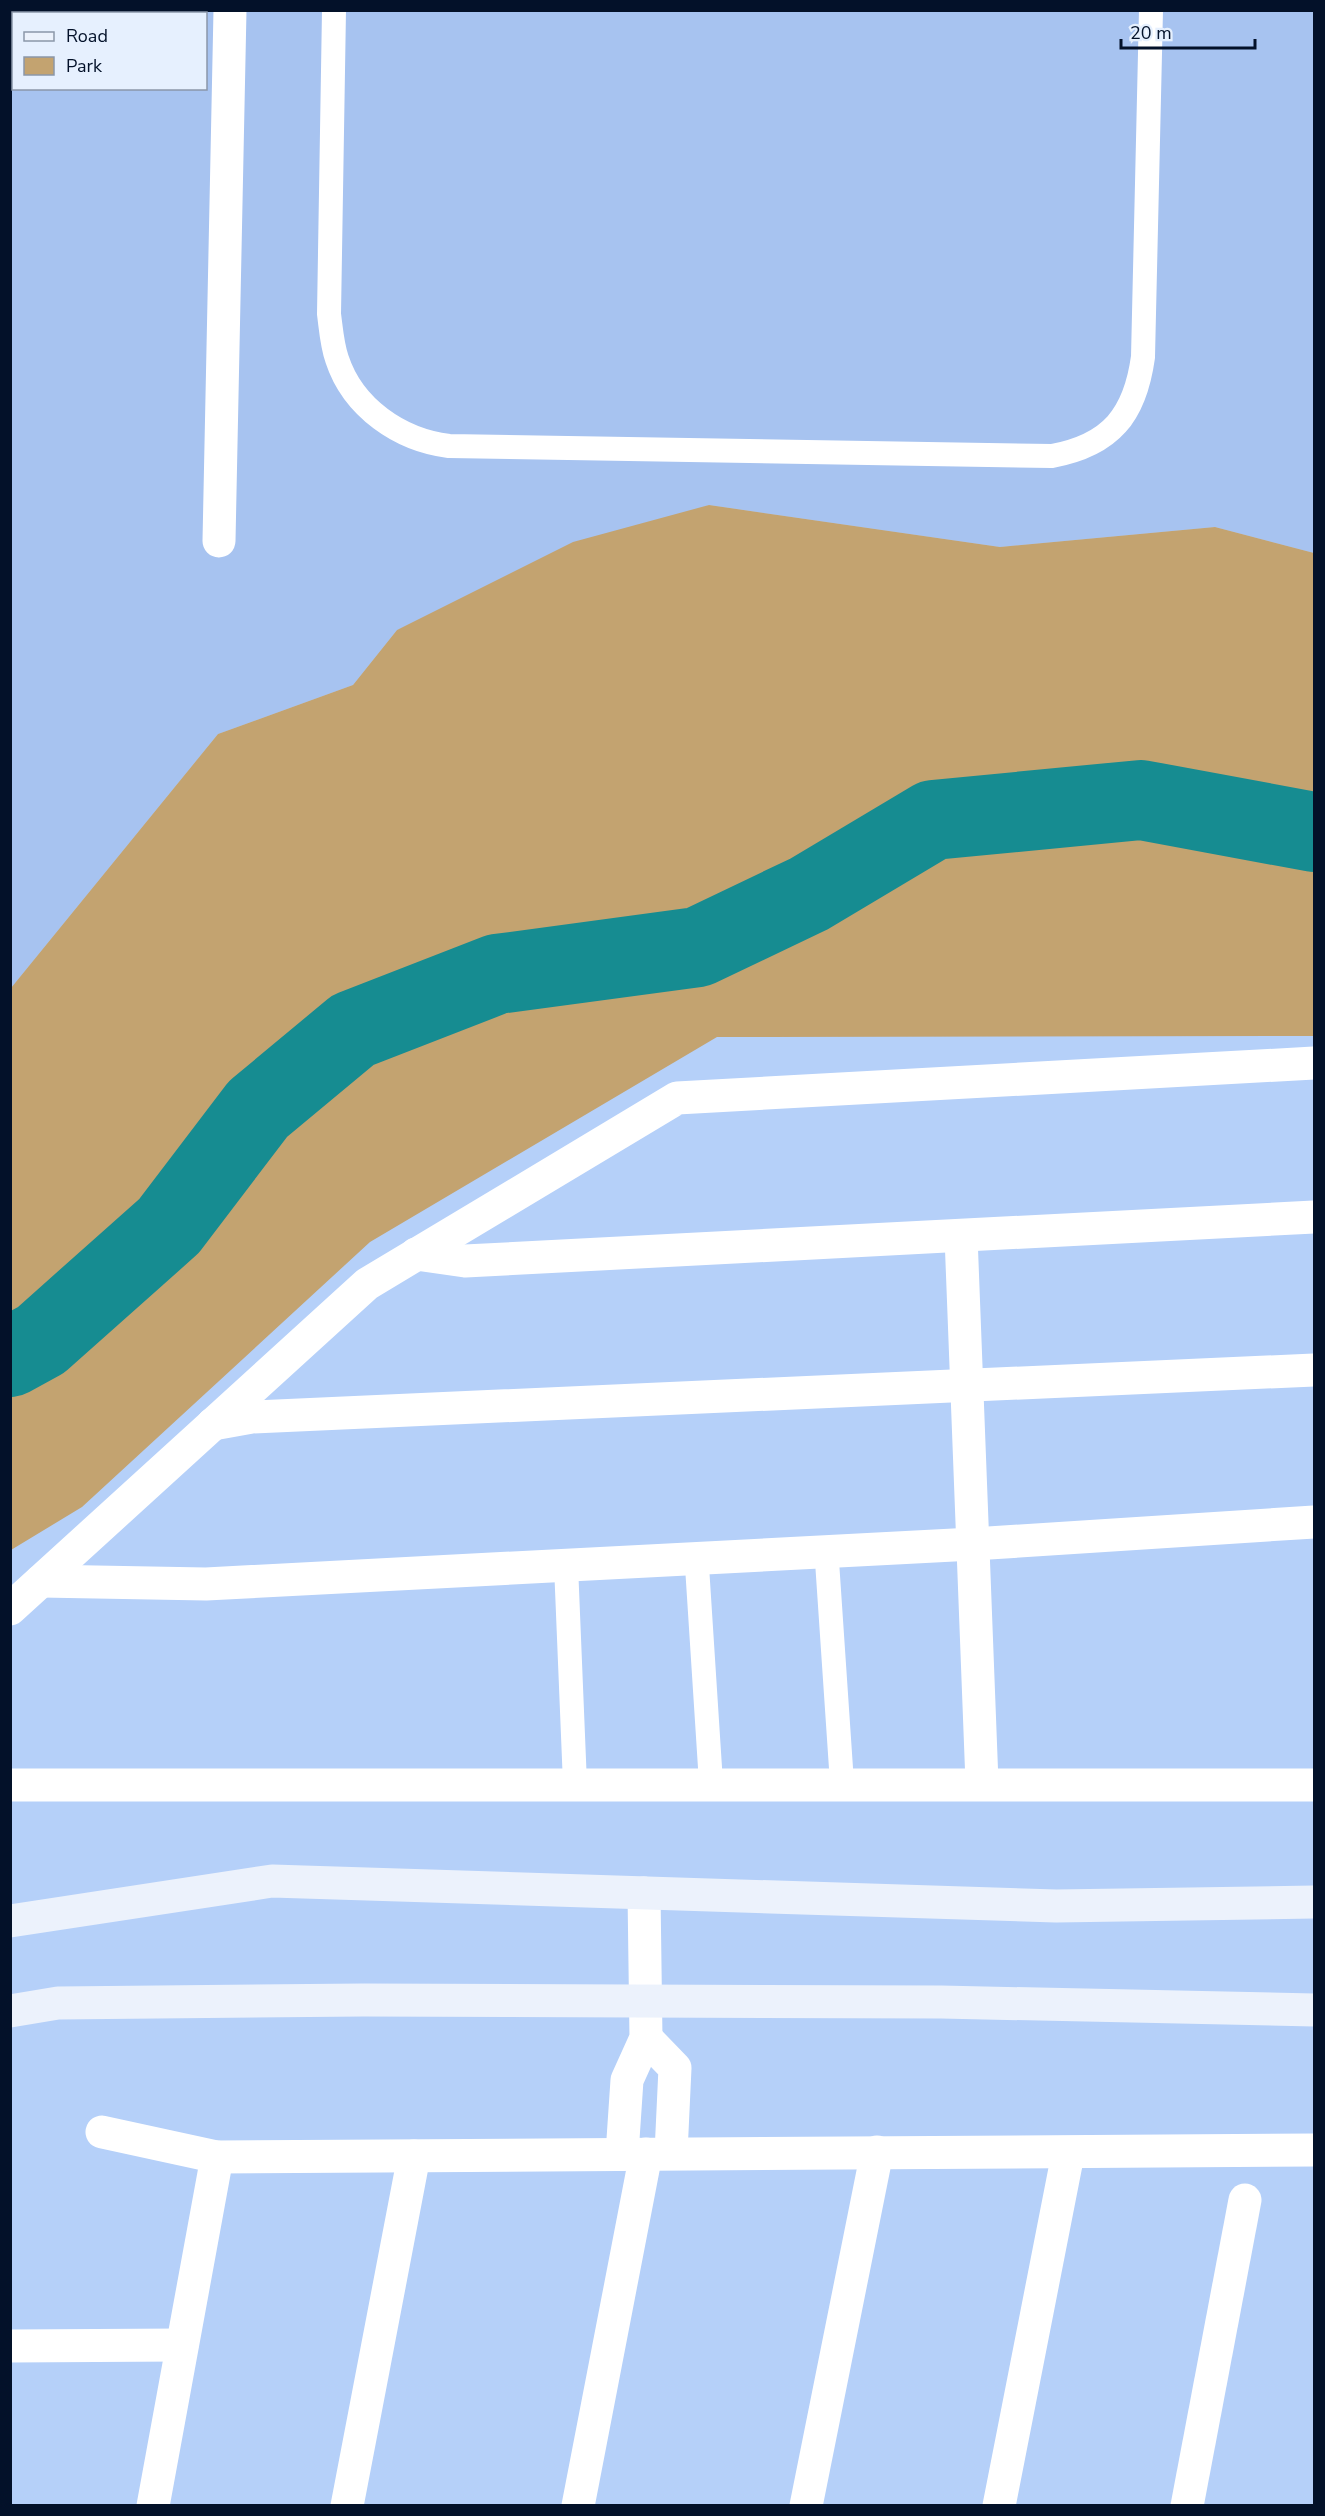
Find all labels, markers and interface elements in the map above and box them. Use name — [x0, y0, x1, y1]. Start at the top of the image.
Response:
legend — [12, 12, 207, 90]
scale bar — [1121, 12, 1254, 50]
text: 20 m — [1130, 21, 1172, 45]
text: Road — [66, 24, 108, 48]
text: Park — [66, 54, 103, 78]

